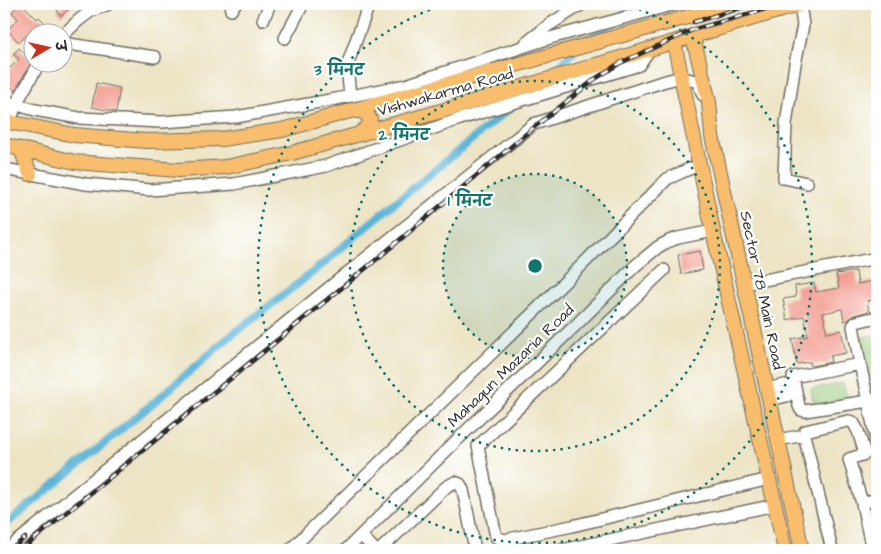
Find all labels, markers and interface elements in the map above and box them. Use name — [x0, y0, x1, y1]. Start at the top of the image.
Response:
north arrow — [22, 22, 72, 72]
text: उ — [49, 38, 71, 54]
text: 3 मिनट — [313, 57, 365, 81]
street label: Vishwakarma Road — [375, 62, 516, 122]
text: 2 मिनट — [378, 122, 431, 146]
text: 1 मिनट — [448, 188, 493, 212]
street label: Sector 78 Main Road — [734, 209, 790, 371]
centre of rings — [526, 257, 544, 275]
street label: Mahagun Mazaria Road — [443, 299, 580, 433]

